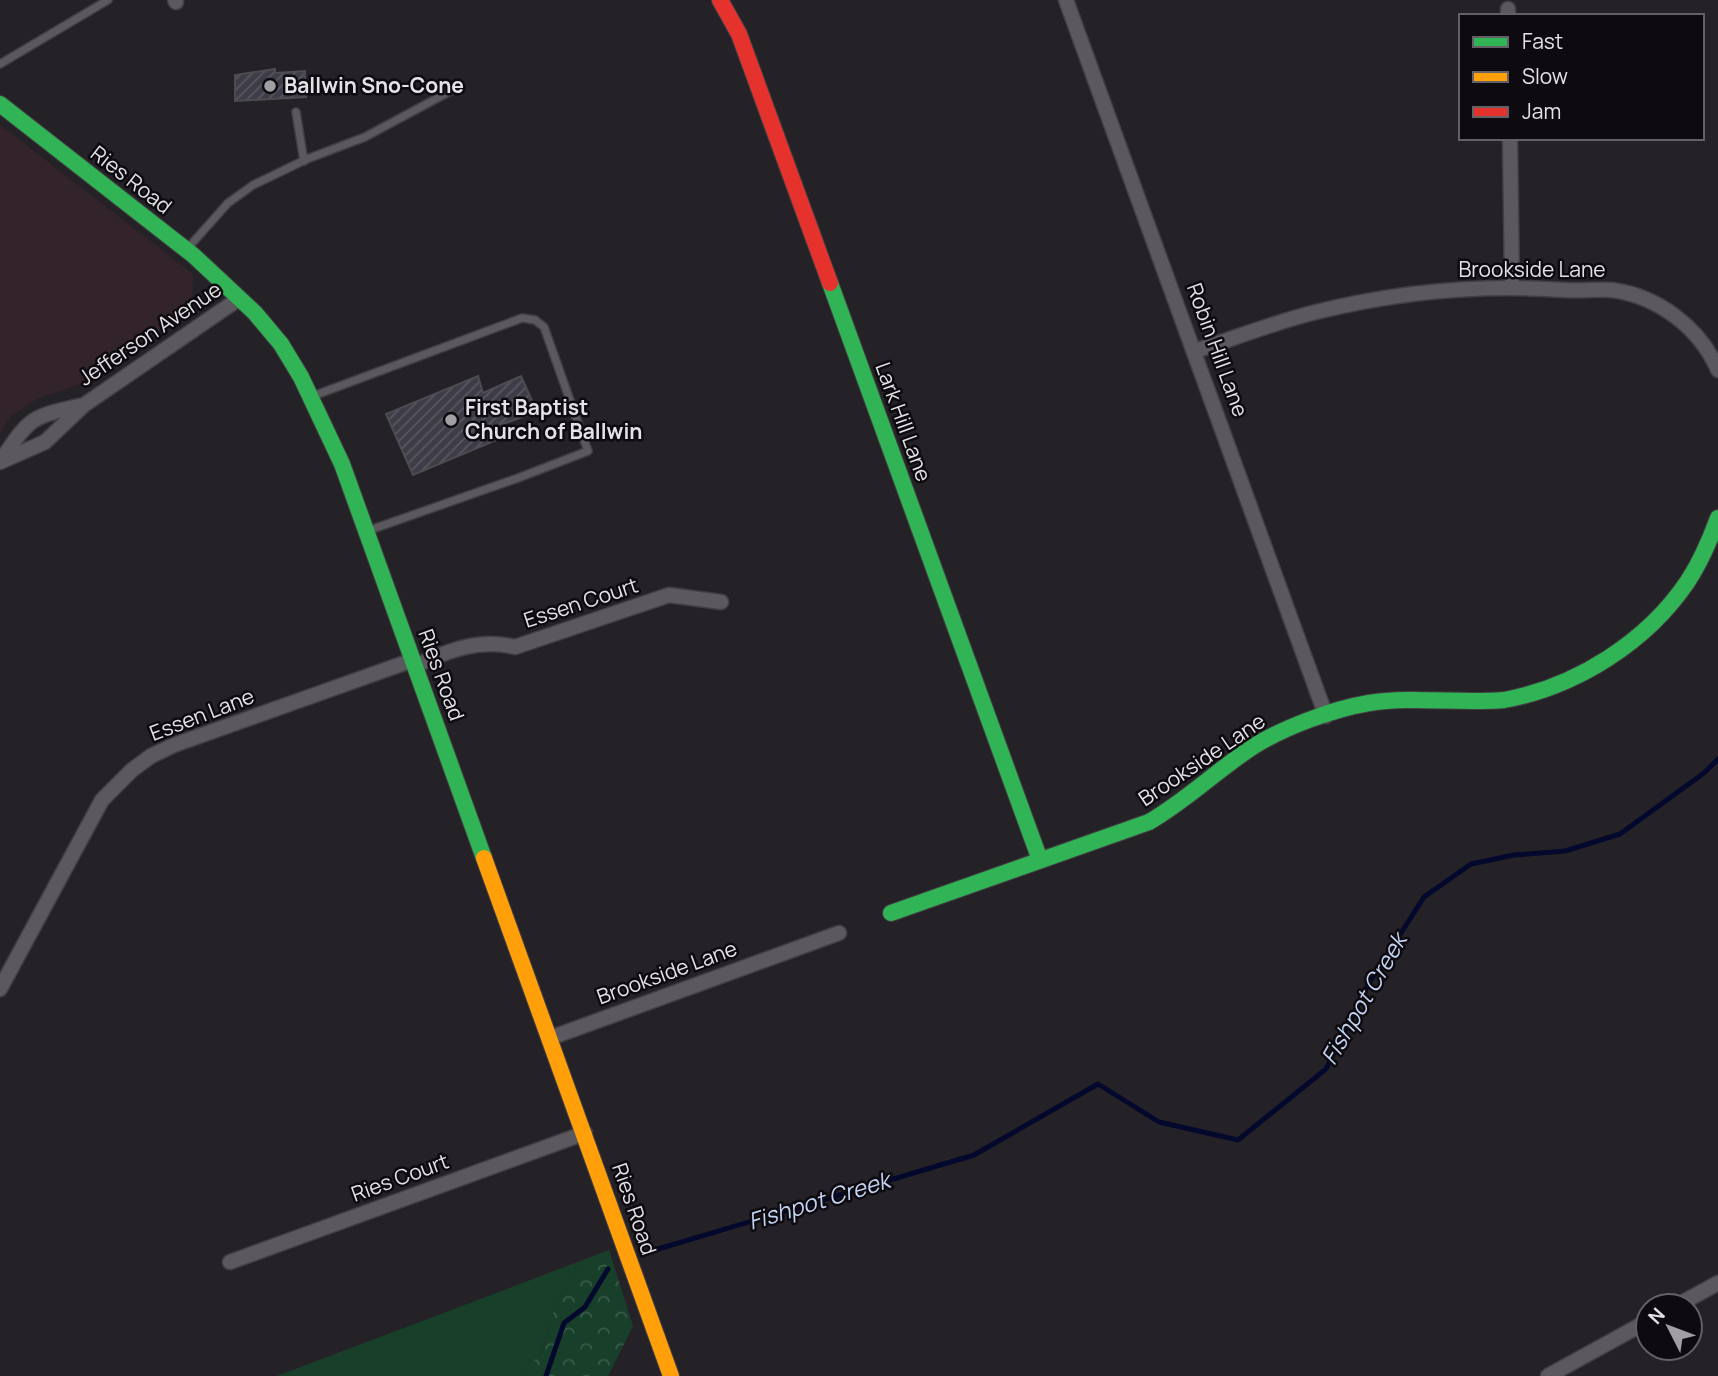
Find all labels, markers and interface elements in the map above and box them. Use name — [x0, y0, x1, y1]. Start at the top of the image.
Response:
legend — [1459, 14, 1704, 140]
text: Fast — [1522, 27, 1563, 55]
text: Slow — [1522, 62, 1568, 90]
place label: Ballwin Sno-Cone — [284, 71, 464, 99]
marker: Ballwin Sno-Cone — [262, 78, 278, 94]
text: Jam — [1522, 97, 1561, 125]
street label: Ries Road — [85, 139, 178, 220]
street label: Brookside Lane — [1458, 255, 1606, 283]
street label: Jefferson Avenue — [72, 275, 226, 391]
street label: Robin Hill Lane — [1181, 279, 1255, 420]
street label: Lark Hill Lane — [869, 358, 938, 485]
place label: First Baptist Church of Ballwin — [465, 393, 643, 445]
marker: First Baptist Church of Ballwin — [443, 412, 459, 428]
street label: Essen Court — [520, 570, 641, 634]
street label: Ries Road — [412, 625, 471, 724]
street label: Essen Lane — [145, 681, 258, 747]
street label: Brookside Lane — [1133, 706, 1270, 812]
water label: Fishpot Creek — [1313, 924, 1415, 1070]
street label: Brookside Lane — [593, 934, 741, 1010]
street label: Ries Court — [347, 1147, 452, 1208]
street label: Ries Road — [606, 1159, 664, 1258]
water label: Fishpot Creek — [744, 1162, 897, 1237]
north arrow — [1634, 1292, 1704, 1362]
text: N — [1642, 1302, 1671, 1329]

